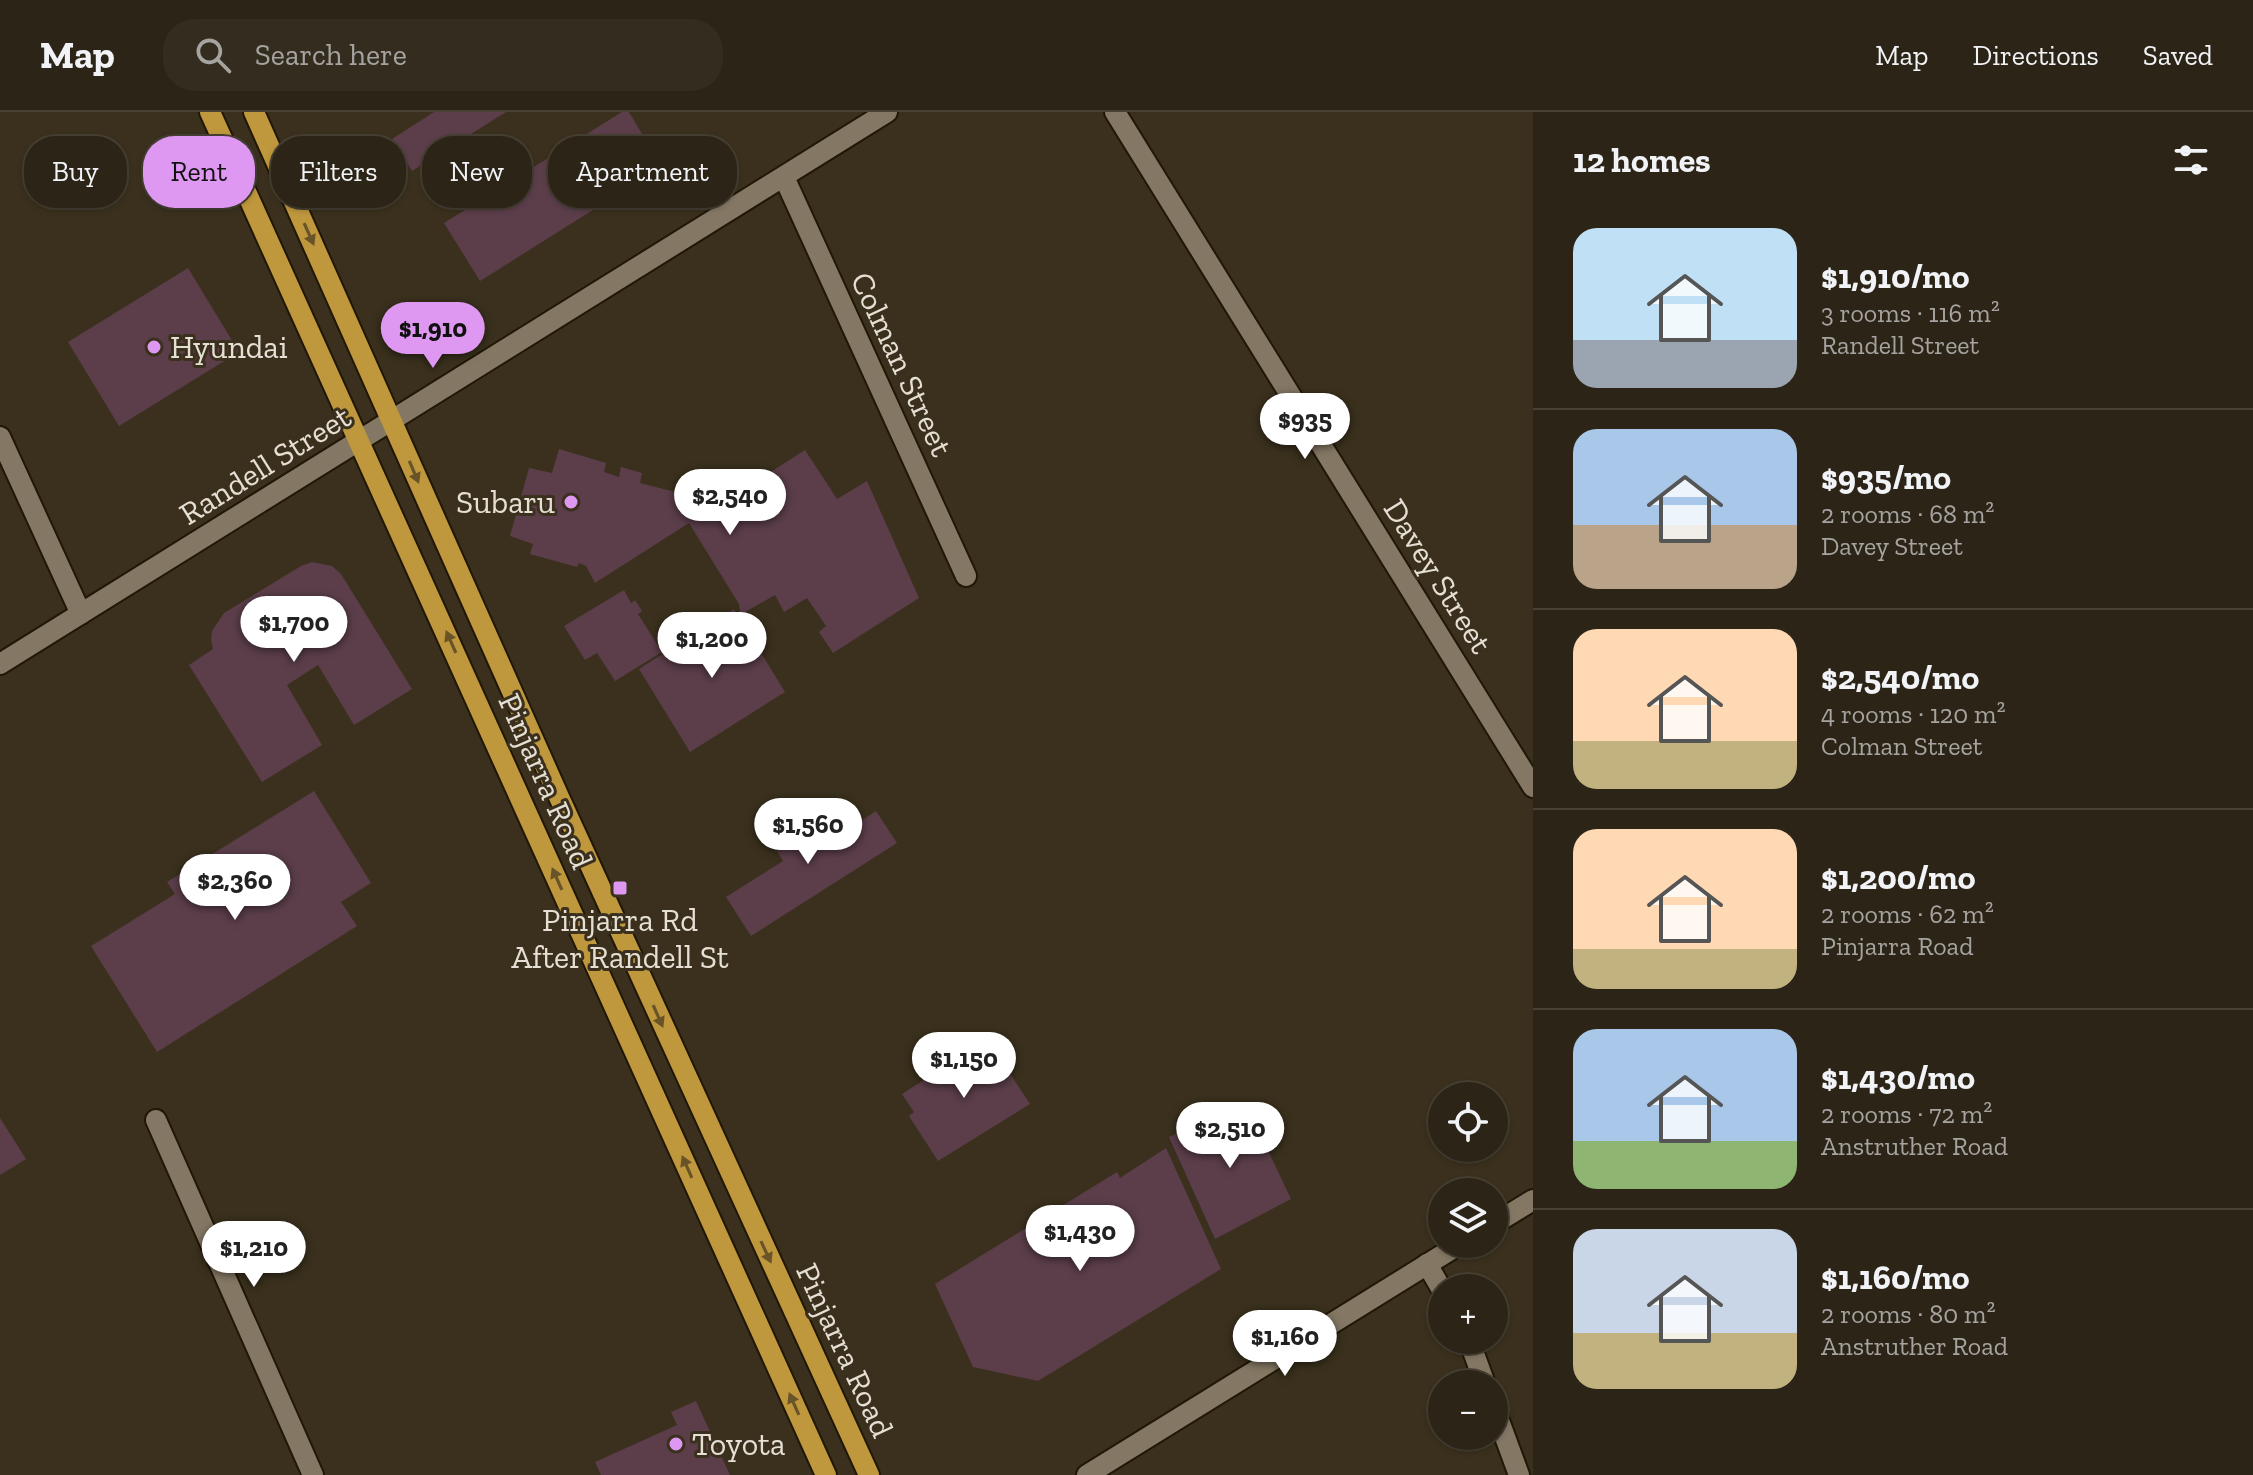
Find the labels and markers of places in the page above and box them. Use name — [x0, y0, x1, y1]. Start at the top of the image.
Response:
pin: $1,910 — [368, 302, 498, 370]
place label: Hyundai — [170, 328, 288, 366]
marker: Hyundai — [145, 338, 163, 356]
pin: $935 — [1258, 393, 1352, 461]
pin: $2,540 — [665, 469, 795, 537]
place label: Subaru — [456, 483, 555, 521]
marker: Subaru — [562, 493, 580, 511]
pin: $1,700 — [229, 596, 359, 664]
pin: $1,200 — [647, 612, 777, 680]
pin: $1,560 — [743, 798, 873, 866]
pin: $2,360 — [170, 854, 300, 922]
marker: Pinjarra Rd After Randell St — [611, 879, 629, 897]
place label: Pinjarra Rd After Randell St — [511, 901, 729, 976]
pin: $1,150 — [899, 1032, 1029, 1100]
pin: $2,510 — [1165, 1102, 1295, 1170]
pin: $1,430 — [1015, 1205, 1145, 1273]
pin: $1,210 — [189, 1221, 319, 1289]
pin: $1,160 — [1220, 1310, 1350, 1378]
place label: Toyota — [692, 1425, 785, 1463]
marker: Toyota — [667, 1435, 685, 1453]

